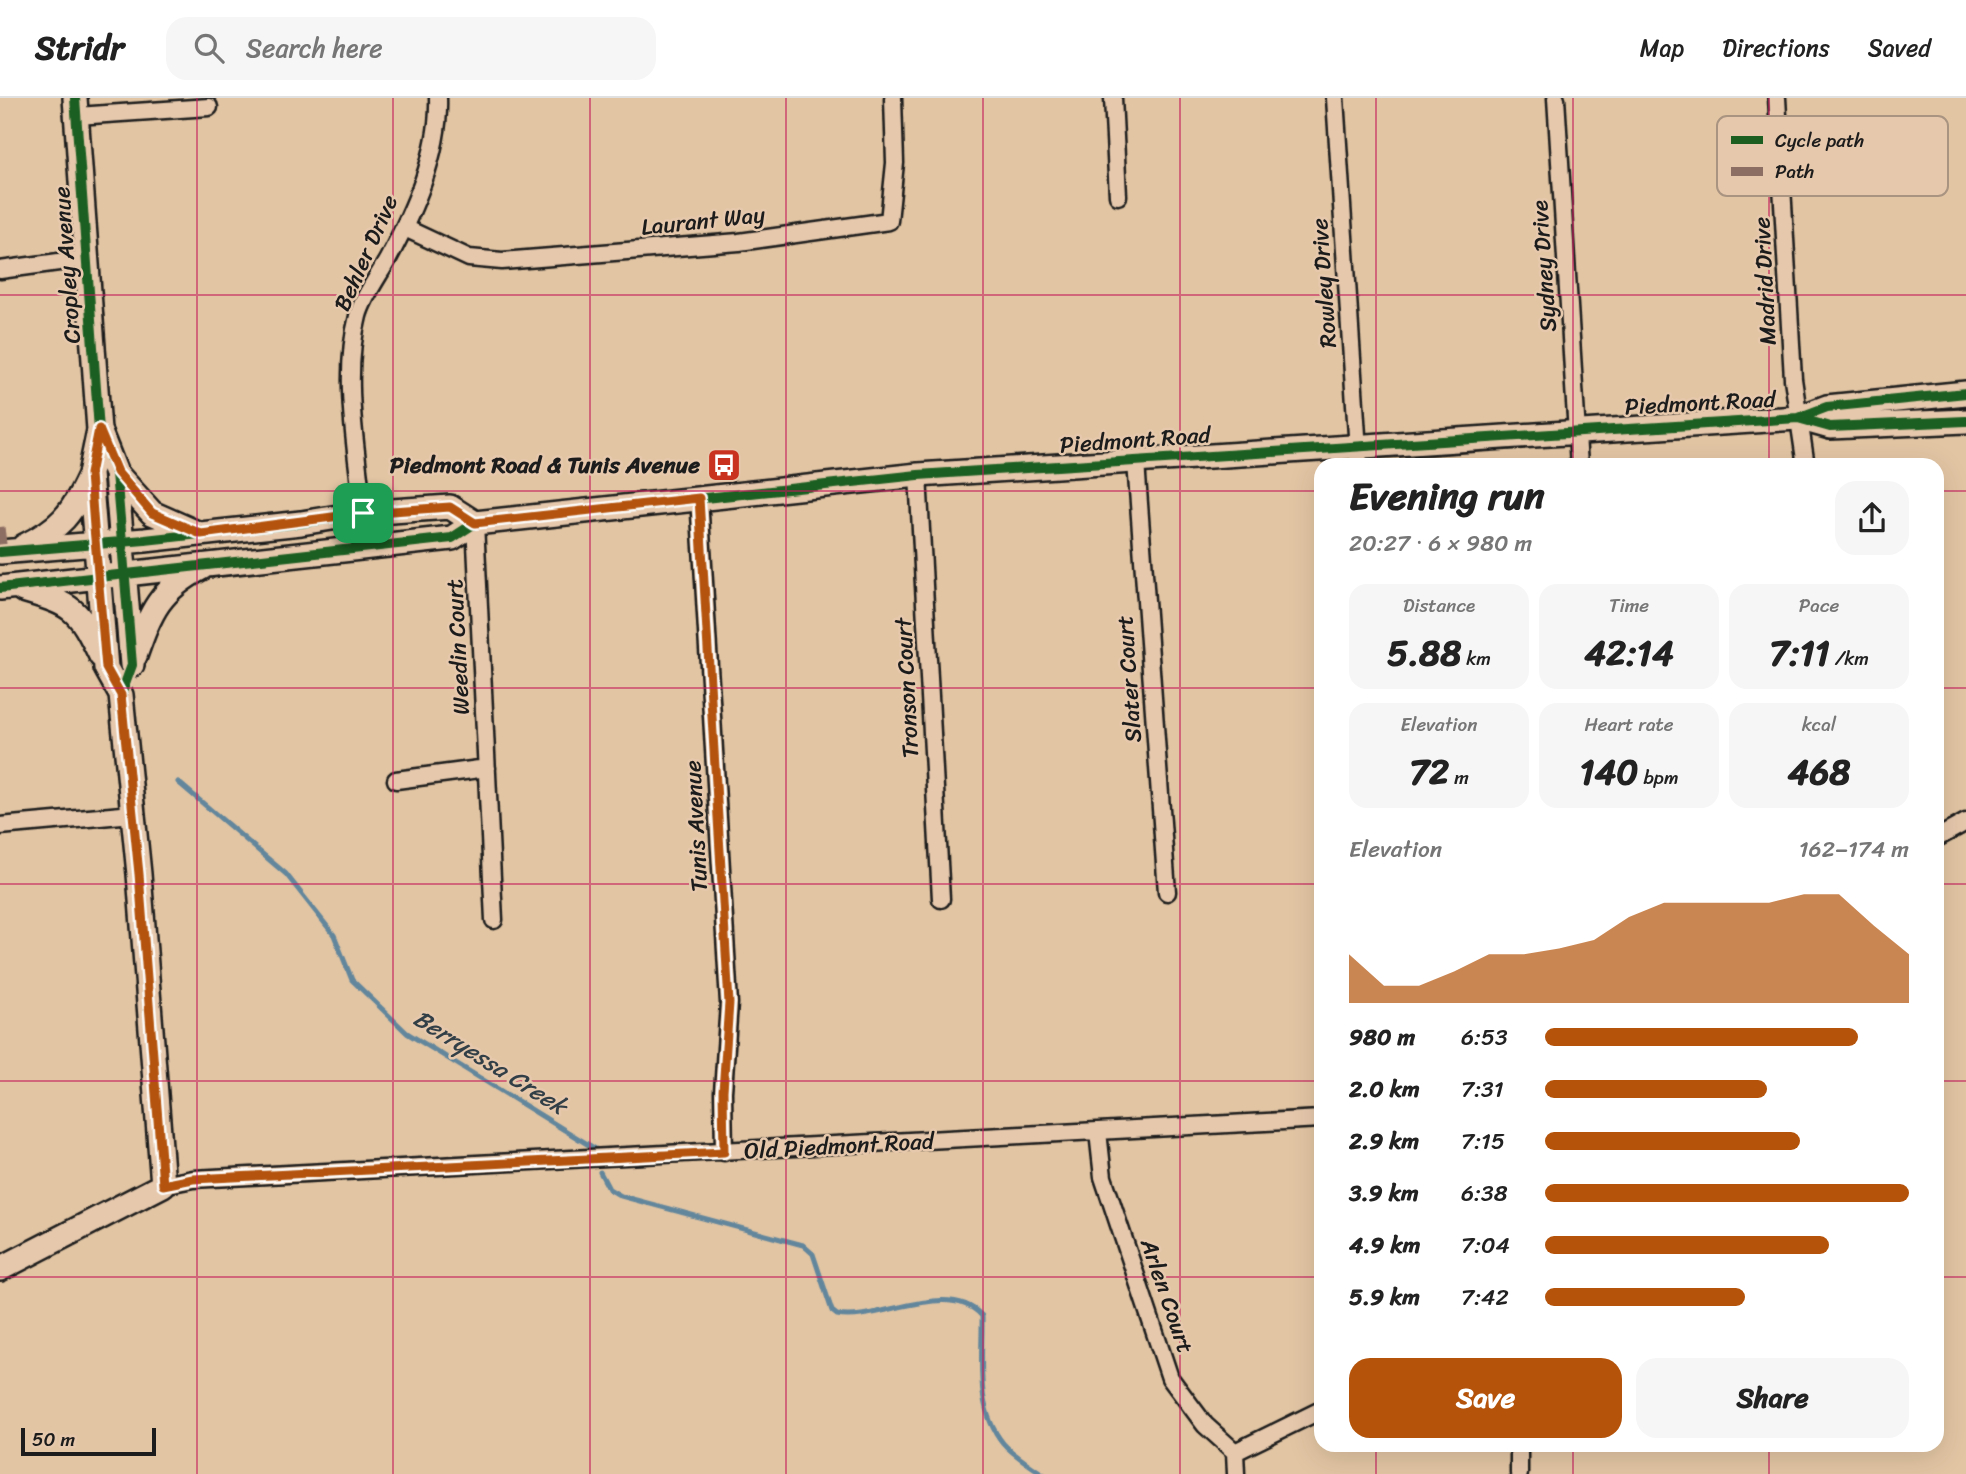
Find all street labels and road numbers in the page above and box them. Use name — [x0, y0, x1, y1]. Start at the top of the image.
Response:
street label: Cropley Avenue — [41, 185, 93, 345]
street label: Behler Drive — [322, 188, 410, 318]
street label: Laurant Way — [639, 194, 767, 248]
street label: Sydney Drive — [1519, 199, 1569, 333]
street label: Madrid Drive — [1741, 216, 1789, 346]
street label: Rowley Drive — [1299, 217, 1349, 349]
street label: Piedmont Road — [1623, 378, 1778, 427]
street label: Piedmont Road — [1058, 414, 1214, 466]
street label: Weedin Court — [434, 578, 482, 716]
street label: Slater Court — [1104, 614, 1154, 744]
street label: Tronson Court — [883, 615, 931, 759]
street label: Tunis Avenue — [672, 759, 720, 893]
street label: Old Piedmont Road — [743, 1120, 937, 1171]
street label: Arlen Court — [1128, 1232, 1206, 1359]

